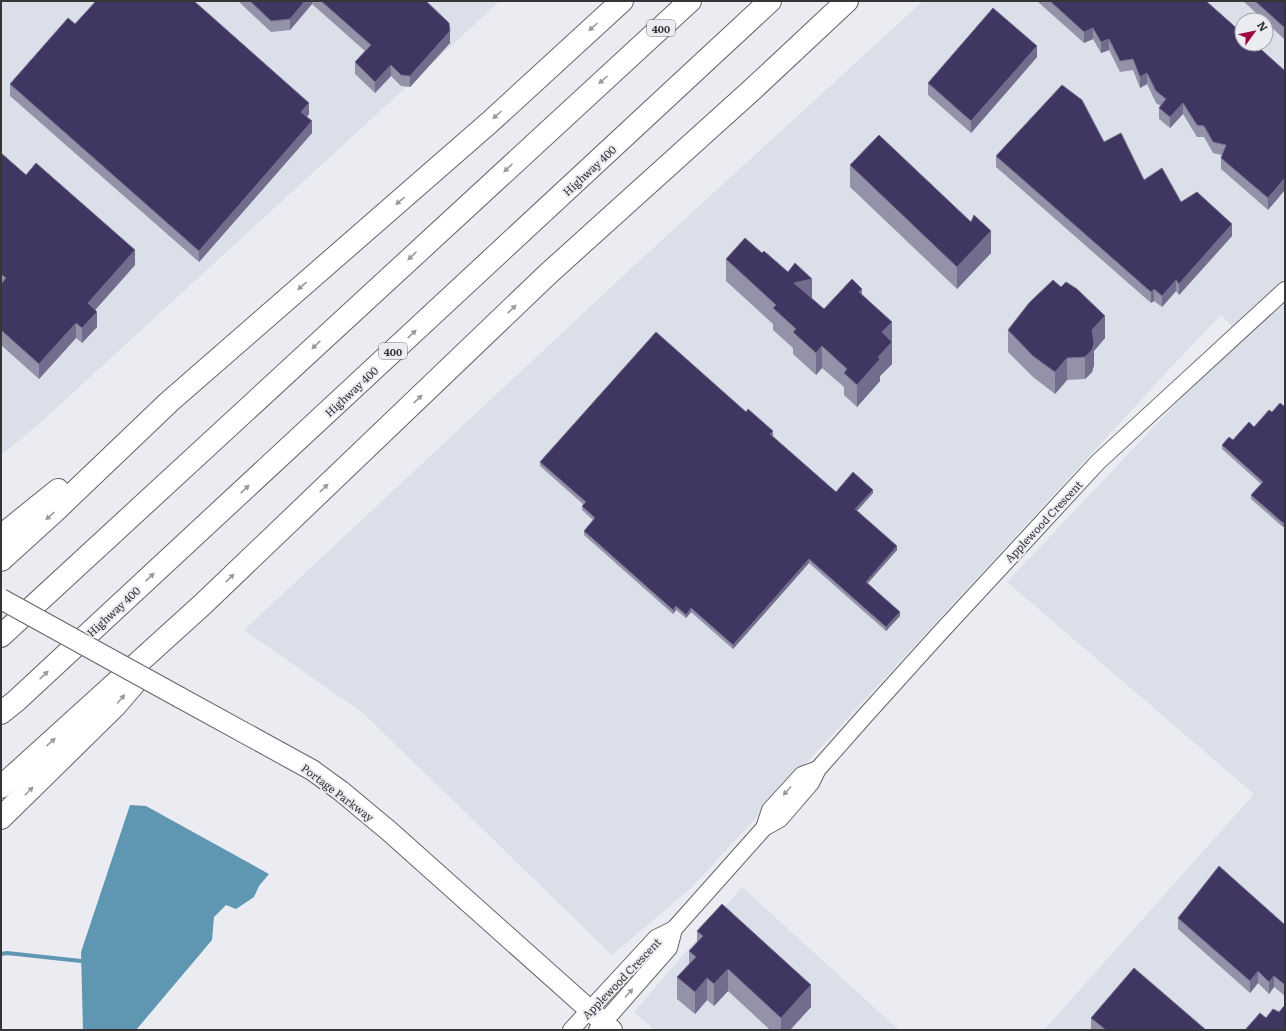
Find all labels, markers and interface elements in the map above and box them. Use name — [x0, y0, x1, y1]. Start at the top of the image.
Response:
north arrow — [1234, 12, 1274, 52]
text: N — [1254, 18, 1272, 34]
road number: 400 — [647, 20, 675, 36]
one-way arrow — [588, 23, 599, 32]
one-way arrow — [598, 76, 609, 85]
one-way arrow — [493, 110, 502, 119]
street label: Highway 400 — [559, 141, 619, 199]
one-way arrow — [503, 163, 512, 172]
one-way arrow — [394, 196, 405, 205]
one-way arrow — [407, 252, 417, 261]
one-way arrow — [297, 282, 307, 291]
one-way arrow — [507, 304, 517, 313]
one-way arrow — [407, 329, 418, 338]
one-way arrow — [311, 340, 322, 349]
road number: 400 — [379, 343, 407, 359]
street label: Highway 400 — [321, 362, 381, 420]
one-way arrow — [413, 394, 423, 403]
street label: Applewood Crescent — [1001, 476, 1086, 566]
one-way arrow — [240, 484, 250, 493]
one-way arrow — [319, 484, 329, 493]
one-way arrow — [45, 511, 54, 520]
one-way arrow — [145, 572, 155, 582]
one-way arrow — [225, 574, 235, 583]
street label: Highway 400 — [83, 582, 143, 640]
one-way arrow — [39, 670, 49, 680]
one-way arrow — [116, 694, 125, 704]
one-way arrow — [46, 738, 55, 747]
street label: Portage Parkway — [298, 759, 378, 825]
one-way arrow — [24, 786, 34, 796]
one-way arrow — [782, 786, 792, 796]
street label: Applewood Crescent — [578, 933, 664, 1022]
one-way arrow — [624, 987, 633, 998]

